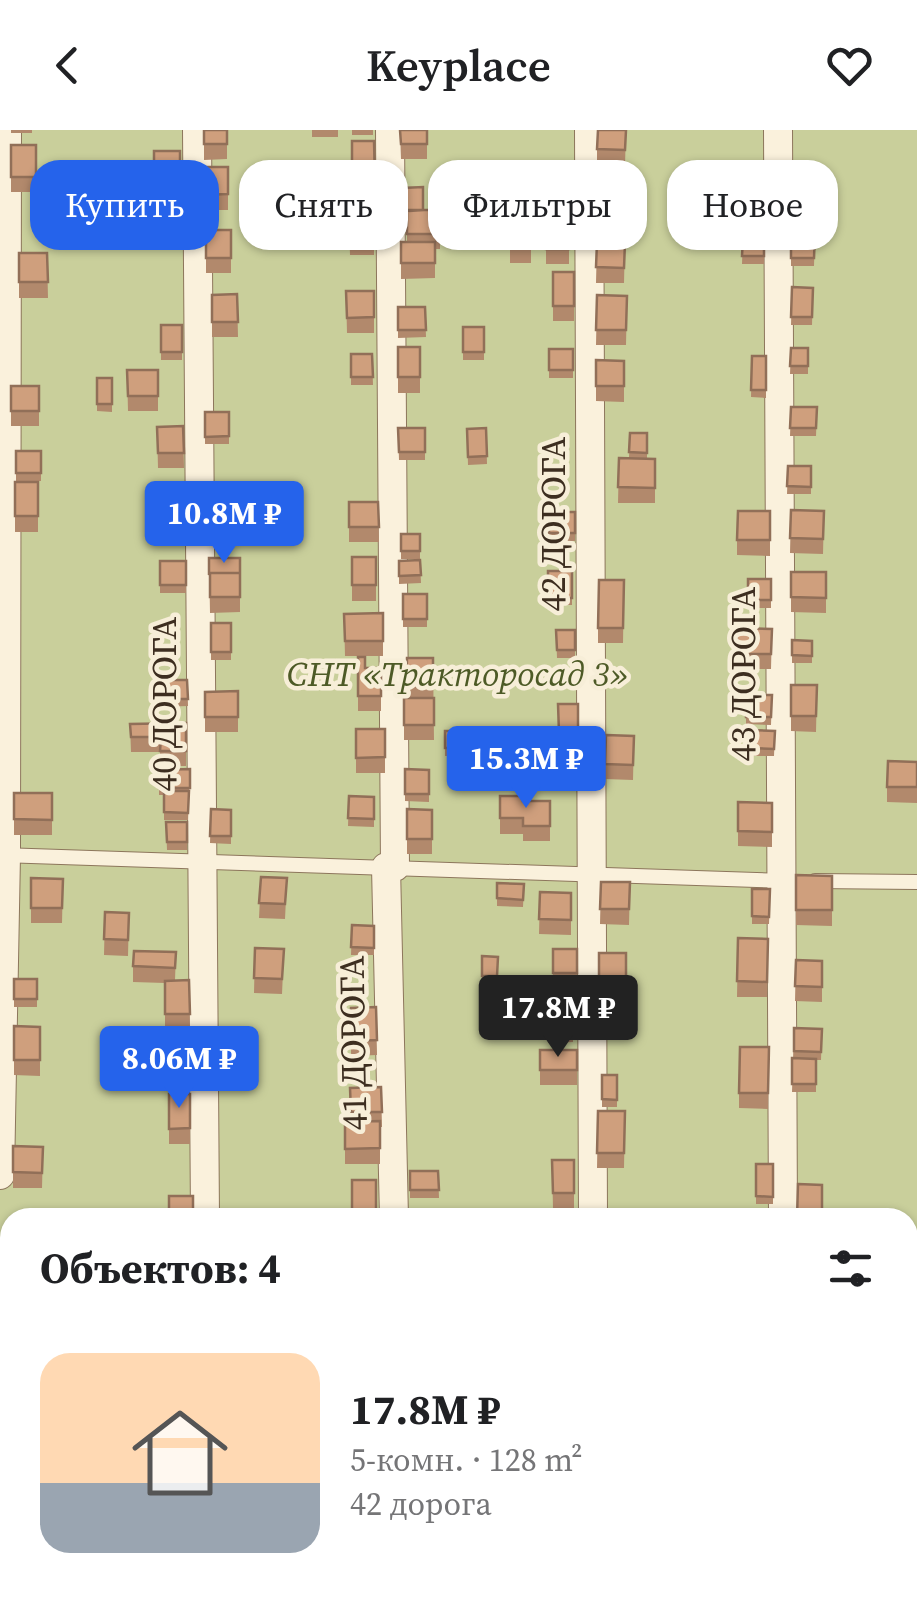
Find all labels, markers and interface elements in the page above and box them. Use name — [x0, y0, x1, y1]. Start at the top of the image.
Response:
text: Keyplace — [366, 34, 551, 96]
icon: back — [40, 38, 95, 93]
icon: heart — [822, 38, 877, 93]
chip: Купить — [30, 160, 219, 250]
chip: Снять — [239, 160, 408, 250]
chip: Фильтры — [428, 160, 647, 250]
chip: Новое — [667, 160, 838, 250]
street label: 42 ДОРОГА — [529, 437, 577, 611]
pin: 10.8M ₽ — [132, 481, 316, 566]
text: 10.8M ₽ — [167, 491, 281, 535]
street label: 43 ДОРОГА — [719, 587, 767, 761]
street label: 40 ДОРОГА — [140, 617, 188, 791]
park label: СНТ «Тракторосад 3» — [287, 650, 629, 698]
pin: 15.3M ₽ — [434, 726, 618, 811]
text: 15.3M ₽ — [469, 736, 583, 780]
street label: 41 ДОРОГА — [327, 955, 379, 1131]
pin: 17.8M ₽ — [466, 975, 650, 1060]
text: 17.8M ₽ — [501, 985, 615, 1029]
pin: 8.06M ₽ — [87, 1026, 271, 1111]
text: 8.06M ₽ — [122, 1036, 236, 1080]
text: Объектов: 4 — [40, 1239, 281, 1297]
icon: filters — [823, 1241, 878, 1296]
text: 17.8M ₽ — [350, 1380, 500, 1438]
icon: home — [120, 1393, 240, 1513]
text: 5-комн. · 128 m² — [350, 1438, 583, 1482]
text: 42 дорога — [350, 1482, 492, 1526]

